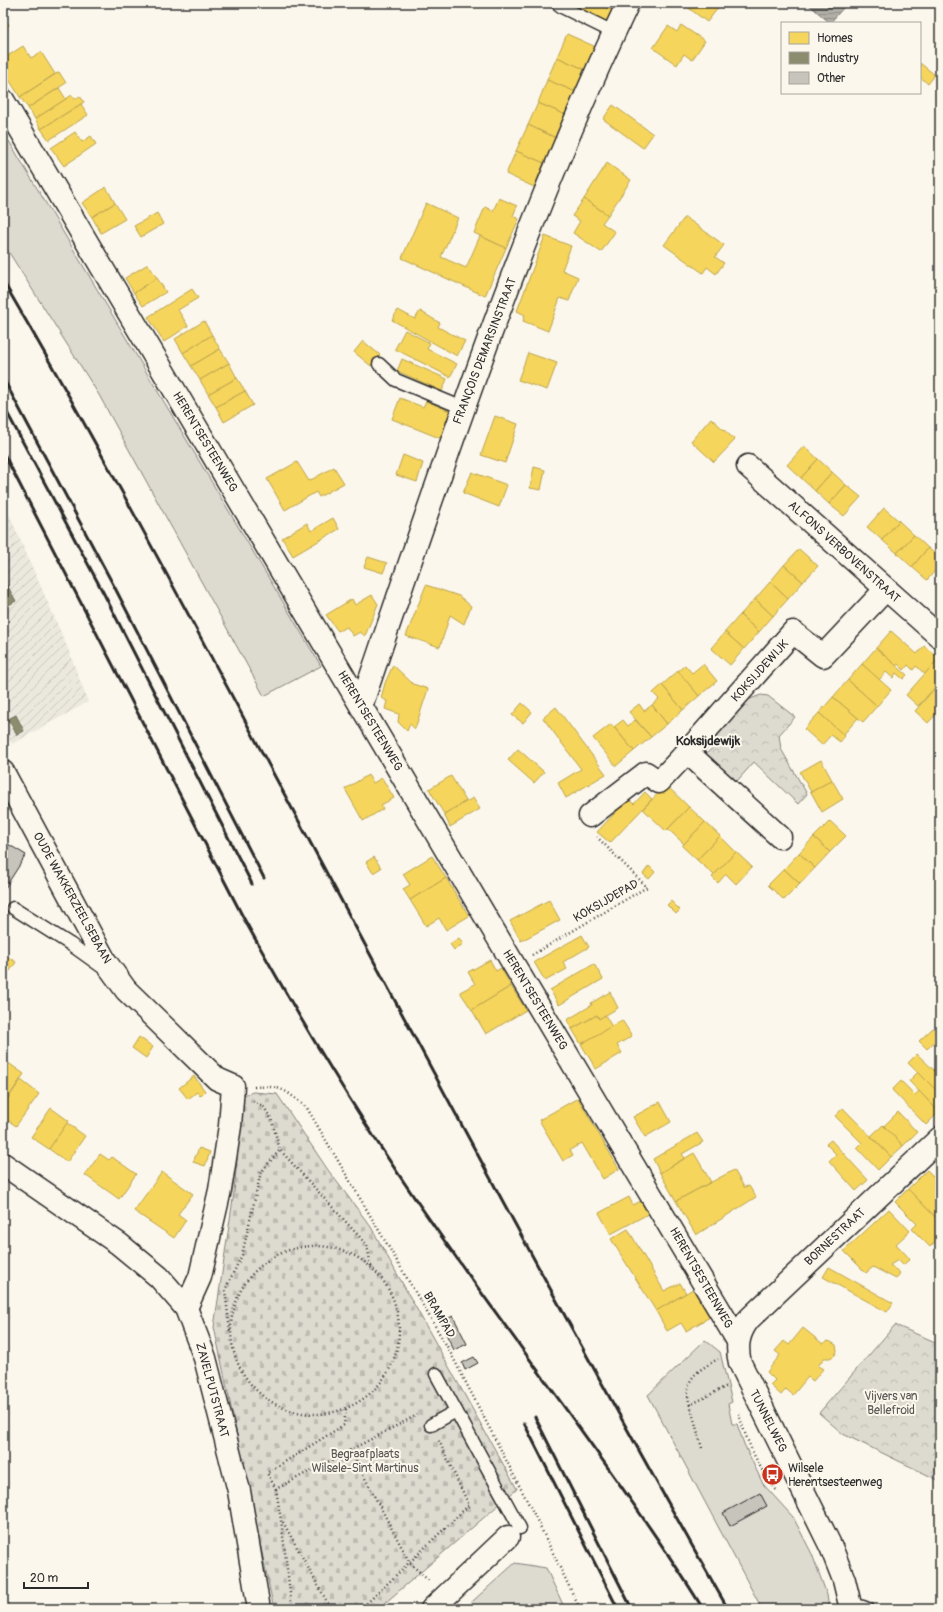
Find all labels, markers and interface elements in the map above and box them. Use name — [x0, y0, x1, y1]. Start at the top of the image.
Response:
legend — [781, 22, 921, 94]
text: Homes — [817, 31, 853, 46]
text: Industry — [817, 51, 859, 66]
text: Other — [817, 71, 846, 86]
street label: FRANÇOIS DEMARSINSTRAAT — [450, 275, 520, 426]
street label: HERENTSESTEENWEG — [169, 389, 241, 495]
street label: ALFONS VERBOVENSTRAAT — [785, 498, 903, 607]
street label: KOKSIJDEWIJK — [728, 637, 792, 705]
street label: HERENTSESTEENWEG — [334, 668, 406, 774]
district label: Koksijdewijk — [676, 733, 741, 749]
street label: OUDE WAKKERZEELSEBAAN — [30, 830, 114, 966]
street label: KOKSIJDEPAD — [571, 876, 642, 926]
street label: HERENTSESTEENWEG — [499, 947, 571, 1053]
street label: BORNESTRAAT — [802, 1205, 869, 1269]
street label: HERENTSESTEENWEG — [666, 1225, 736, 1331]
street label: BRAMPAD — [420, 1289, 458, 1341]
street label: ZAVELPUTSTRAAT — [192, 1341, 232, 1439]
street label: TUNNELWEG — [746, 1387, 790, 1455]
park label: Vijvers van Bellefroid — [864, 1389, 918, 1418]
park label: Begraafplaats Wilsele-Sint Martinus — [311, 1447, 419, 1476]
place label: Wilsele Herentsesteenweg — [788, 1461, 882, 1490]
bus stop icon: Wilsele Herentsesteenweg — [759, 1462, 785, 1488]
scale bar — [24, 1564, 88, 1590]
text: 20 m — [30, 1571, 59, 1586]

